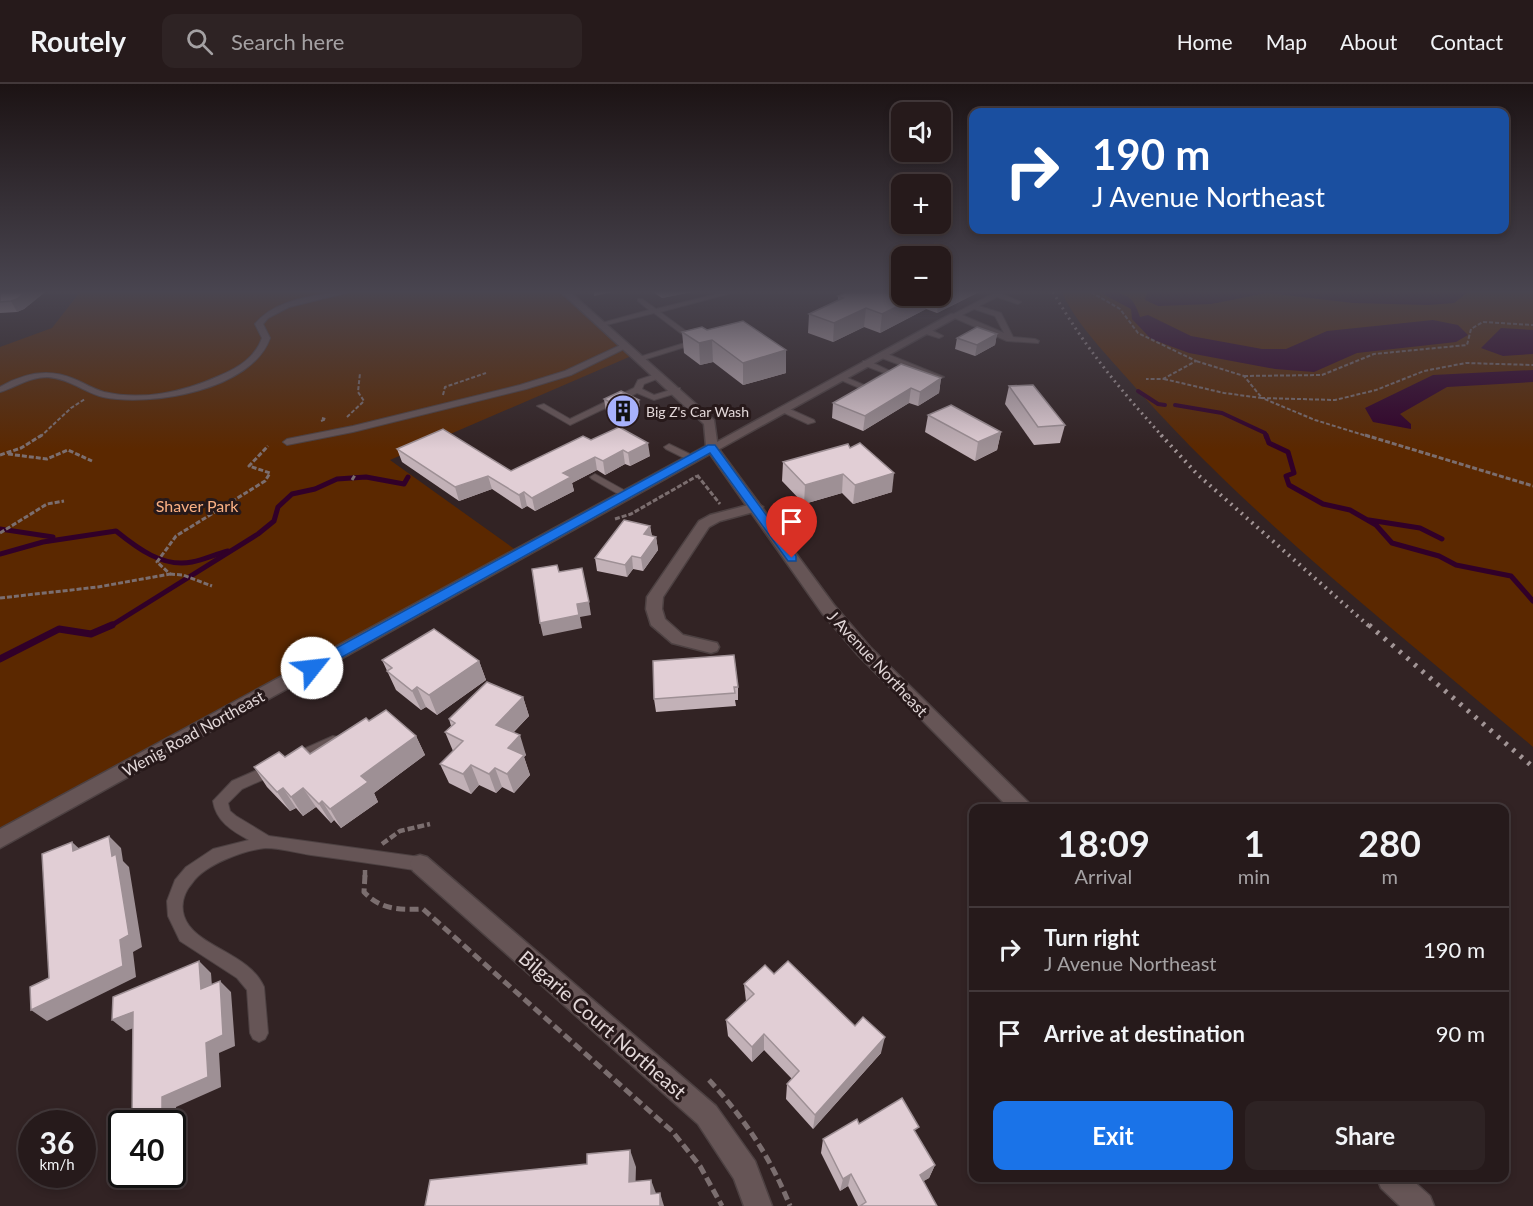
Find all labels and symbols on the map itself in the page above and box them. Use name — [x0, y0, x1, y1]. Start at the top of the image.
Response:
building icon: Big Z's Car Wash — [605, 393, 641, 429]
place label: Big Z's Car Wash — [646, 403, 749, 420]
park label: Shaver Park — [156, 496, 239, 515]
pin — [766, 496, 817, 558]
street label: J Avenue Northeast — [824, 606, 932, 720]
position arrow — [280, 636, 344, 700]
street label: Wenig Road Northeast — [119, 686, 268, 780]
street label: Bilgarie Court Northeast — [514, 945, 692, 1103]
speed limit sign: 40 — [108, 1110, 186, 1188]

